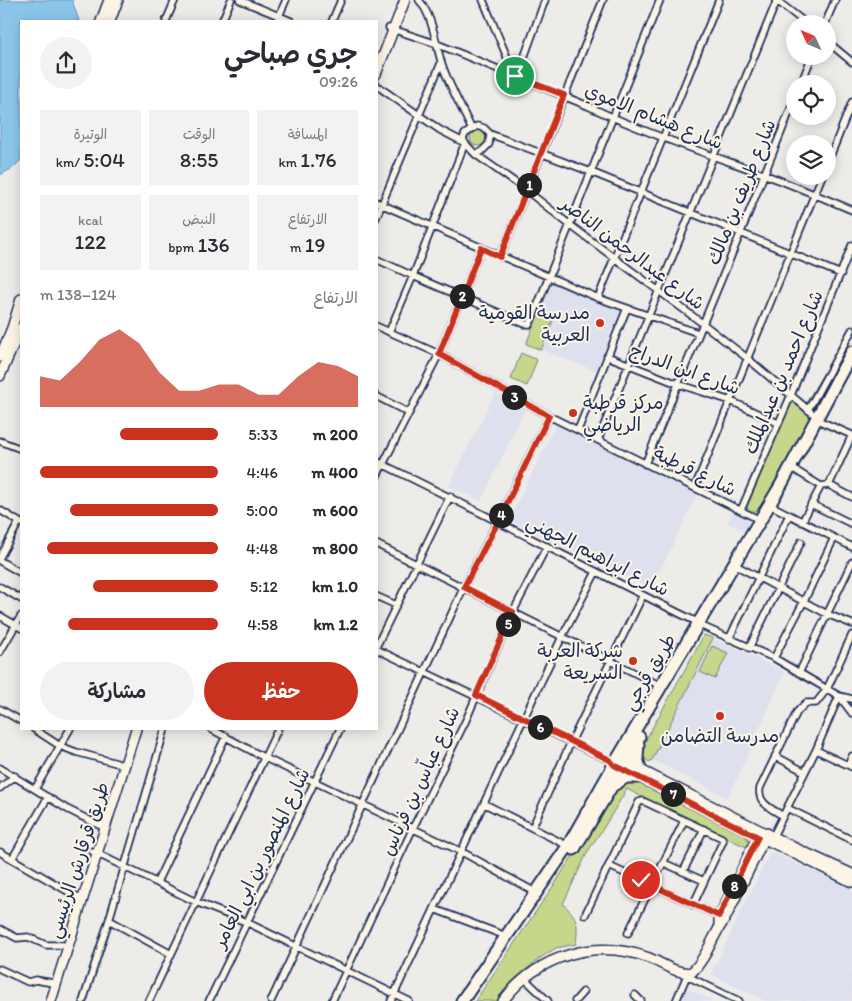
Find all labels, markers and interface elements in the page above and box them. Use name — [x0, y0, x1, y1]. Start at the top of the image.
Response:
north arrow — [786, 15, 836, 65]
map controls — [786, 15, 836, 185]
text: جري صباحي — [224, 36, 358, 70]
button: share — [40, 37, 92, 89]
pin — [494, 55, 536, 97]
icon: arrive — [501, 62, 529, 90]
text: 09:26 — [319, 72, 358, 91]
button: locate — [786, 75, 836, 125]
street label: شارع هشام الاموي — [580, 78, 726, 157]
street label: شارع طريف بن مالك — [701, 116, 783, 269]
text: الوتيرة — [73, 126, 107, 143]
text: الوقت — [183, 126, 215, 143]
text: المسافة — [288, 126, 328, 143]
button: layers — [786, 135, 836, 185]
text: 5:04 — [83, 147, 125, 172]
text: 8:55 — [180, 147, 218, 172]
text: 1.76 — [300, 147, 337, 172]
text: /km — [56, 154, 83, 171]
text: km — [279, 154, 300, 171]
pin: 1 — [516, 172, 542, 198]
text: 1 — [526, 177, 533, 194]
street label: شارع عبدالرحمن الناصر — [554, 190, 709, 316]
text: النبض — [182, 211, 216, 228]
text: الارتفاع — [288, 211, 327, 228]
text: kcal — [78, 212, 103, 229]
text: 122 — [74, 229, 106, 254]
text: 136 — [197, 232, 230, 257]
text: 19 — [305, 232, 326, 257]
text: bpm — [168, 239, 197, 256]
text: m — [290, 239, 305, 256]
pin: 2 — [450, 284, 474, 308]
text: 124–138 m — [40, 285, 116, 304]
street label: شارع احمد بن عبدالملك — [738, 287, 830, 458]
text: الارتفاع — [313, 288, 358, 307]
text: 2 — [459, 288, 466, 305]
place label: مدرسة القومية العربية — [479, 301, 590, 346]
marker: مدرسة القومية العربية — [594, 317, 606, 329]
street label: شارع ابن الدراج — [626, 338, 743, 401]
pin: 3 — [502, 384, 526, 410]
text: 3 — [511, 389, 518, 406]
place label: مركز قرطبة الرياضي — [583, 391, 663, 441]
marker: مركز قرطبة الرياضي — [567, 407, 579, 419]
text: 5:33 — [248, 425, 278, 444]
text: 200 m — [313, 425, 358, 444]
street label: شارع قرطبة — [649, 441, 740, 503]
text: 4:46 — [246, 463, 278, 482]
text: 400 m — [312, 463, 358, 482]
text: 5:00 — [246, 501, 278, 520]
text: 600 m — [313, 501, 358, 520]
pin: 4 — [488, 502, 514, 528]
text: 4 — [497, 507, 506, 524]
street label: شارع ابراهيم الجهني — [521, 509, 673, 605]
text: 4:48 — [246, 539, 278, 558]
text: 800 m — [312, 539, 358, 558]
text: 5:12 — [250, 577, 278, 596]
text: 1.0 km — [312, 577, 358, 596]
pin: 5 — [496, 612, 520, 636]
text: 4:58 — [247, 615, 278, 634]
text: 1.2 km — [313, 615, 358, 634]
text: 5 — [505, 616, 512, 633]
street label: طريق قرجي — [617, 630, 685, 717]
place label: شركة العربة السريعة — [537, 639, 623, 684]
marker: شركة العربة السريعة — [627, 655, 639, 667]
button: مشاركة — [40, 662, 194, 720]
button: حفظ — [204, 662, 358, 720]
street label: شارع عباّس بن فرناس — [373, 702, 466, 860]
marker: مدرسة التضامن — [714, 710, 726, 722]
pin: 6 — [528, 714, 552, 740]
text: 6 — [537, 719, 544, 736]
place label: مدرسة التضامن — [661, 724, 779, 747]
street label: شارع المنصور بن ابي العامر — [207, 764, 319, 956]
street label: طريق قرقارش الرئيسي — [42, 779, 119, 943]
pin: 7 — [660, 782, 686, 806]
text: 7 — [670, 786, 677, 803]
pin — [620, 859, 662, 901]
icon: check — [627, 866, 655, 894]
pin: 8 — [722, 874, 746, 898]
text: 8 — [731, 878, 738, 895]

